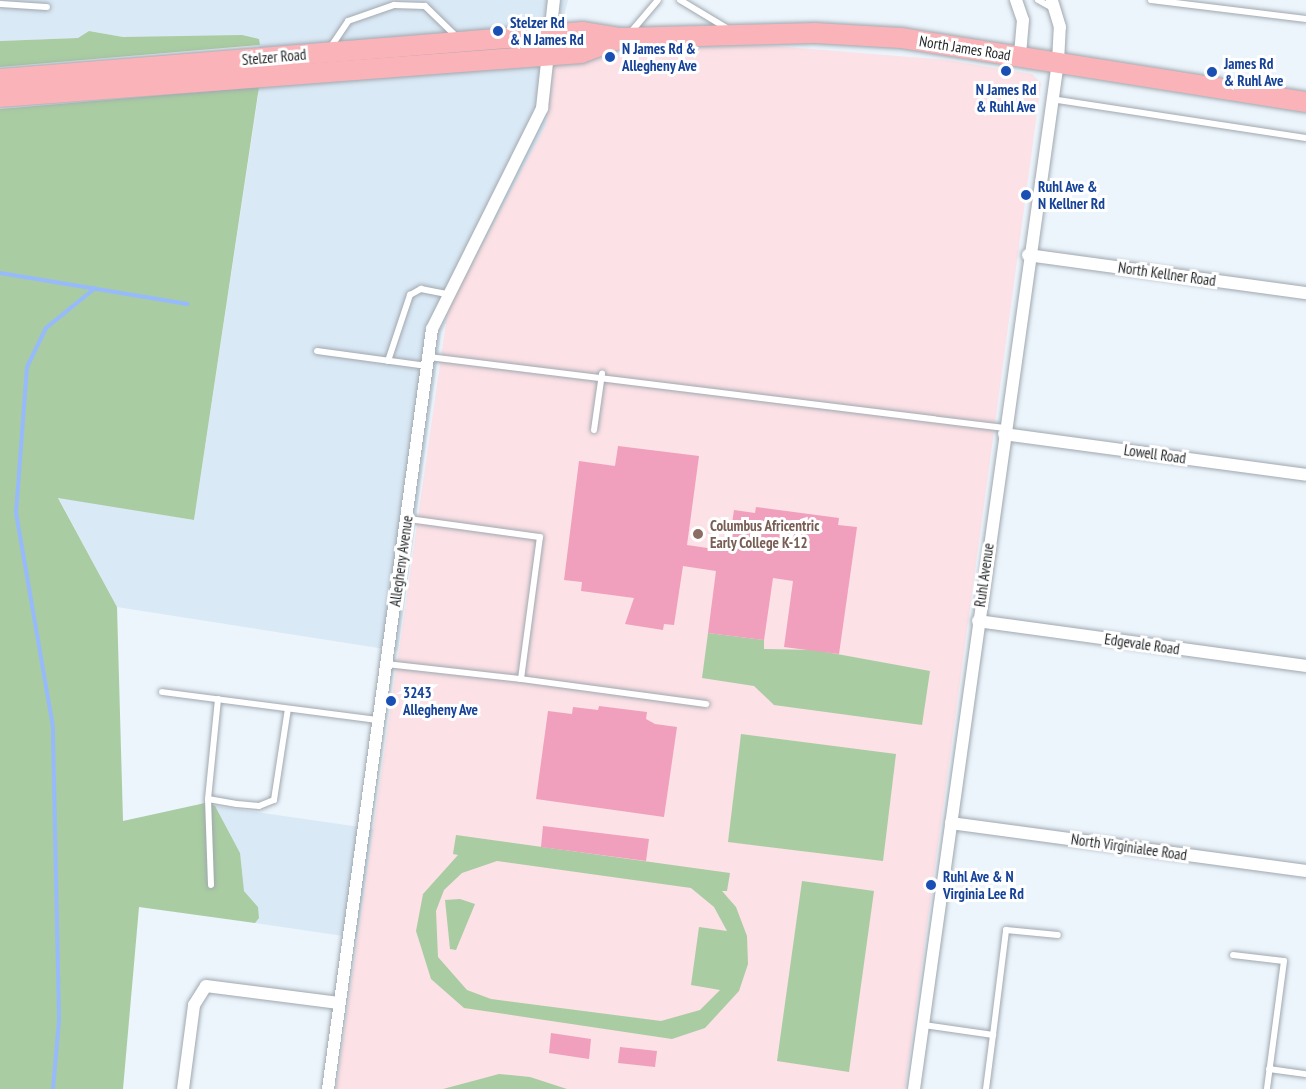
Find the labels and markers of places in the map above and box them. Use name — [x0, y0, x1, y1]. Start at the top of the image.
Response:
place label: Stelzer Rd & N James Rd — [510, 13, 584, 48]
marker: Stelzer Rd & N James Rd — [491, 24, 505, 38]
place label: N James Rd & Allegheny Ave — [622, 39, 698, 74]
marker: N James Rd & Allegheny Ave — [603, 50, 617, 64]
place label: James Rd & Ruhl Ave — [1224, 54, 1284, 89]
marker: N James Rd & Ruhl Ave — [999, 64, 1013, 78]
marker: James Rd & Ruhl Ave — [1205, 65, 1219, 79]
place label: N James Rd & Ruhl Ave — [976, 80, 1036, 115]
place label: Ruhl Ave & N Kellner Rd — [1038, 177, 1105, 212]
marker: Ruhl Ave & N Kellner Rd — [1019, 188, 1033, 202]
place label: Columbus Africentric Early College K-12 — [710, 516, 820, 551]
marker: Columbus Africentric Early College K-12 — [691, 527, 705, 541]
place label: 3243 Allegheny Ave — [403, 683, 479, 718]
marker: 3243 Allegheny Ave — [384, 694, 398, 708]
place label: Ruhl Ave & N Virginia Lee Rd — [943, 867, 1024, 902]
marker: Ruhl Ave & N Virginia Lee Rd — [924, 878, 938, 892]

